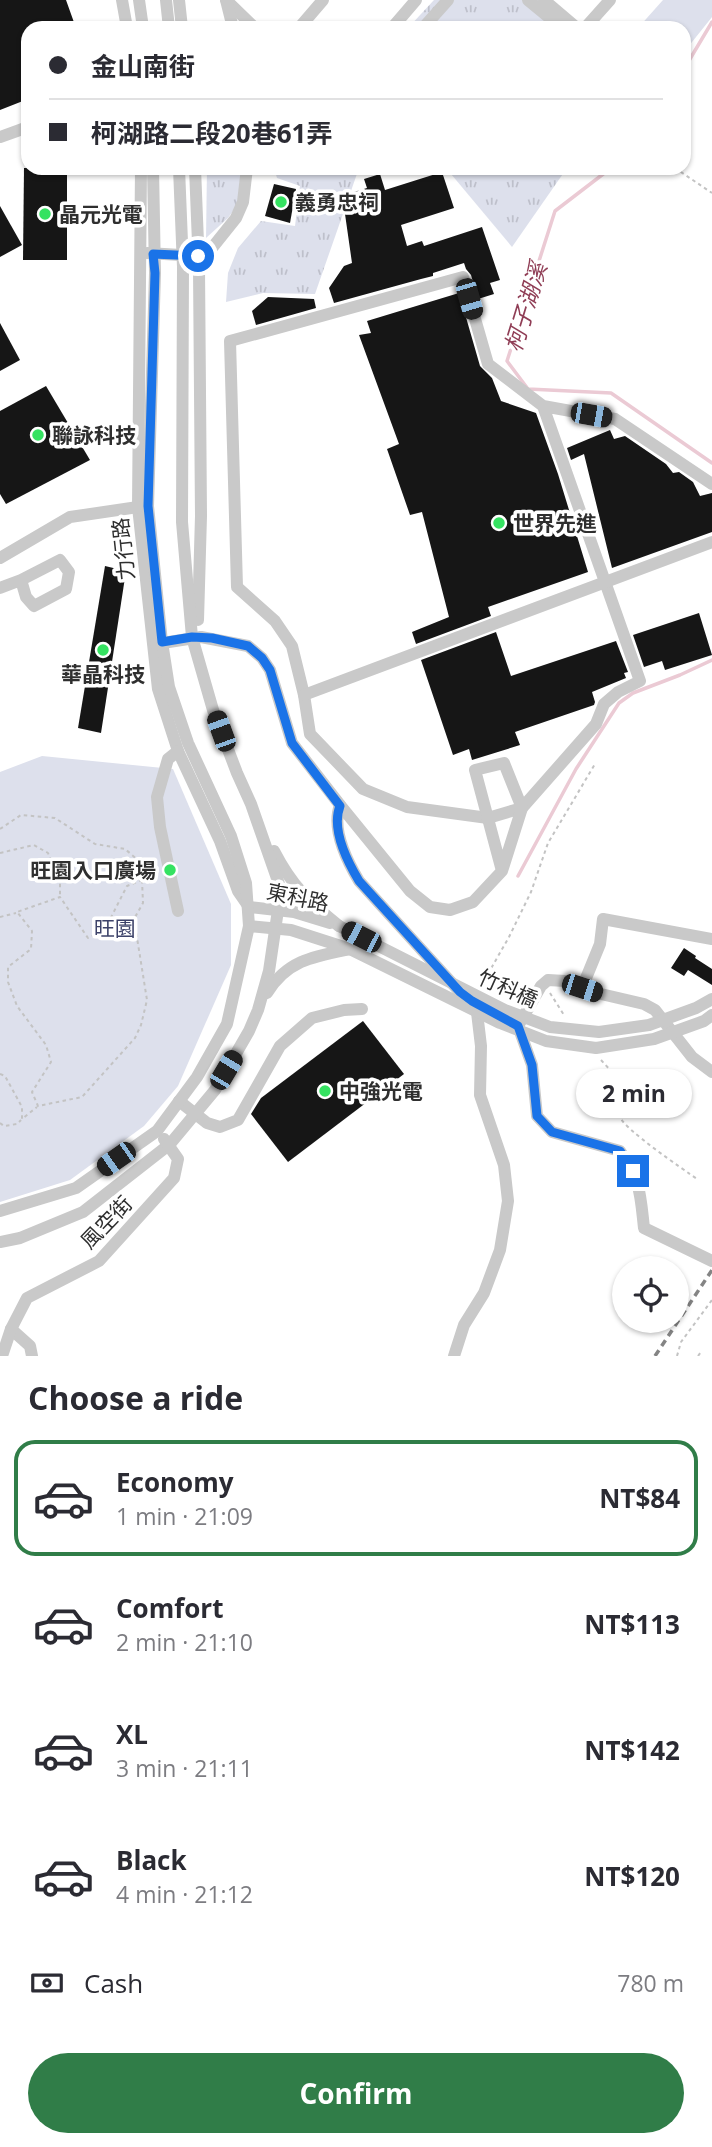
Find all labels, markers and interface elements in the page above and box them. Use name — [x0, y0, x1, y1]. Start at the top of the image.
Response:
text: 金山南街 — [91, 48, 195, 84]
text: 柯湖路二段20巷61弄 — [91, 115, 332, 151]
place label: 義勇忠祠 — [295, 188, 379, 216]
marker: 義勇忠祠 — [273, 194, 289, 210]
place label: 晶元光電 — [59, 200, 143, 228]
marker: 晶元光電 — [37, 206, 53, 222]
route start — [182, 240, 214, 272]
water label: 柯子湖溪 — [496, 255, 555, 356]
car — [454, 276, 485, 322]
car — [569, 401, 614, 429]
place label: 聯詠科技 — [52, 421, 136, 449]
marker: 聯詠科技 — [30, 427, 46, 443]
place label: 世界先進 — [513, 509, 597, 537]
marker: 世界先進 — [491, 515, 507, 531]
street label: 力行路 — [106, 516, 140, 582]
marker: 華晶科技 — [95, 642, 111, 658]
place label: 華晶科技 — [61, 660, 145, 688]
car — [204, 708, 239, 754]
place label: 旺園入口廣場 — [30, 856, 156, 884]
marker: 旺園入口廣場 — [162, 862, 178, 878]
street label: 東科路 — [264, 877, 332, 917]
park label: 旺園 — [94, 914, 136, 942]
car — [338, 918, 385, 956]
street label: 竹科橋 — [474, 962, 542, 1014]
car — [559, 972, 606, 1004]
car — [207, 1047, 246, 1093]
callout: 2 min — [575, 1070, 691, 1118]
place label: 中強光電 — [339, 1077, 423, 1105]
text: 2 min — [602, 1077, 666, 1109]
marker: 中強光電 — [317, 1083, 333, 1099]
car — [93, 1138, 140, 1180]
route end — [617, 1155, 649, 1187]
street label: 風空街 — [74, 1190, 138, 1254]
map controls — [612, 1256, 689, 1333]
button: locate — [612, 1256, 689, 1333]
text: Choose a ride — [28, 1376, 243, 1419]
text: Economy — [116, 1464, 234, 1500]
icon: car — [32, 1467, 95, 1530]
text: NT$84 — [599, 1480, 680, 1516]
text: 1 min · 21:09 — [116, 1500, 253, 1532]
text: Comfort — [116, 1590, 223, 1626]
icon: car — [32, 1593, 95, 1656]
text: NT$113 — [584, 1606, 680, 1642]
text: 2 min · 21:10 — [116, 1626, 253, 1658]
text: XL — [116, 1716, 148, 1752]
icon: car — [32, 1719, 95, 1782]
text: NT$142 — [584, 1732, 680, 1768]
text: 3 min · 21:11 — [116, 1752, 253, 1784]
text: Black — [116, 1842, 187, 1878]
icon: car — [32, 1845, 95, 1908]
text: NT$120 — [584, 1858, 680, 1894]
text: 4 min · 21:12 — [116, 1878, 253, 1910]
icon: cash — [28, 1964, 66, 2002]
text: Cash — [84, 1965, 143, 2001]
text: 780 m — [617, 1967, 684, 1999]
button: Confirm — [28, 2053, 684, 2133]

